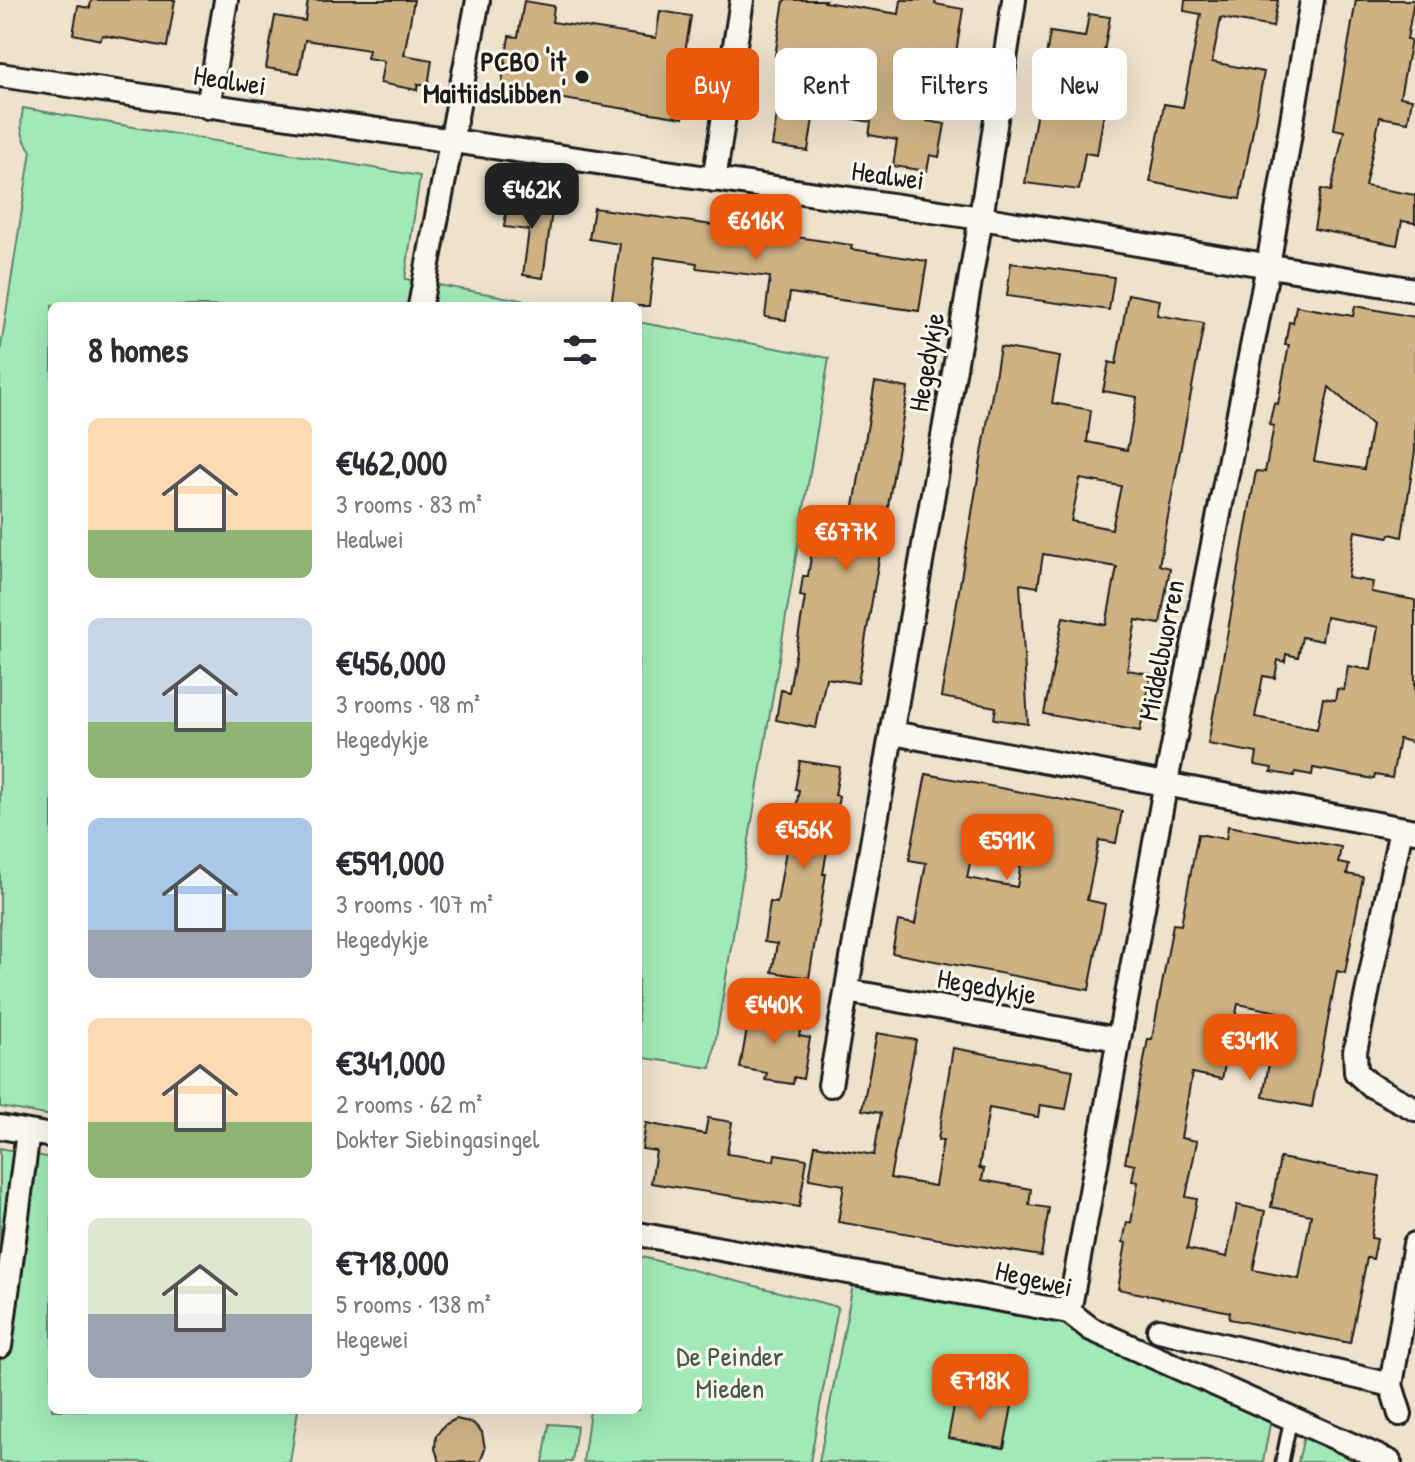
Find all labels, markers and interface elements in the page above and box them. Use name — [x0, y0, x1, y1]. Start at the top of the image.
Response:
place label: PCBO 'it Maitiidslibben' — [423, 42, 567, 112]
chip: Buy — [666, 48, 759, 120]
chip: Rent — [775, 48, 877, 120]
chip: Filters — [893, 48, 1016, 120]
chip: New — [1032, 48, 1127, 120]
street label: Healwei — [191, 56, 269, 104]
marker: PCBO 'it Maitiidslibben' — [573, 68, 591, 86]
street label: Healwei — [849, 151, 927, 199]
pin: €462K — [476, 163, 588, 231]
text: €462K — [503, 171, 561, 206]
pin: €616K — [700, 194, 812, 262]
text: €616K — [728, 202, 784, 237]
street label: Hegedykje — [899, 309, 953, 415]
text: 8 homes — [88, 327, 188, 373]
icon: filters — [558, 328, 602, 372]
text: €462,000 — [336, 440, 447, 486]
icon: home — [152, 450, 248, 546]
text: 3 rooms · 83 m² — [336, 486, 482, 521]
pin: €677K — [790, 505, 902, 573]
text: €677K — [815, 513, 877, 548]
text: Healwei — [336, 521, 404, 556]
street label: Middelbuorren — [1129, 576, 1193, 724]
text: €456,000 — [336, 640, 446, 686]
icon: home — [152, 650, 248, 746]
text: 3 rooms · 98 m² — [336, 686, 480, 721]
text: Hegedykje — [336, 721, 429, 756]
pin: €456K — [748, 803, 860, 871]
text: €456K — [775, 811, 833, 846]
pin: €591K — [951, 814, 1063, 882]
text: €591K — [979, 822, 1035, 857]
text: €591,000 — [336, 840, 444, 886]
icon: home — [152, 850, 248, 946]
text: 3 rooms · 107 m² — [336, 886, 493, 921]
text: Hegedykje — [336, 921, 429, 956]
street label: Hegedykje — [934, 959, 1040, 1013]
pin: €440K — [718, 978, 830, 1046]
text: €440K — [745, 986, 803, 1021]
pin: €341K — [1194, 1014, 1306, 1082]
text: €341K — [1222, 1022, 1278, 1057]
text: €341,000 — [336, 1040, 445, 1086]
icon: home — [152, 1050, 248, 1146]
text: 2 rooms · 62 m² — [336, 1086, 482, 1121]
text: Dokter Siebingasingel — [336, 1121, 539, 1156]
text: €718,000 — [336, 1240, 449, 1286]
icon: home — [152, 1250, 248, 1346]
street label: Hegewei — [992, 1251, 1076, 1305]
text: 5 rooms · 138 m² — [336, 1286, 491, 1321]
text: Hegewei — [336, 1321, 409, 1356]
park label: De Peinder Mieden — [676, 1337, 784, 1407]
pin: €718K — [924, 1354, 1036, 1422]
text: €718K — [950, 1362, 1010, 1397]

